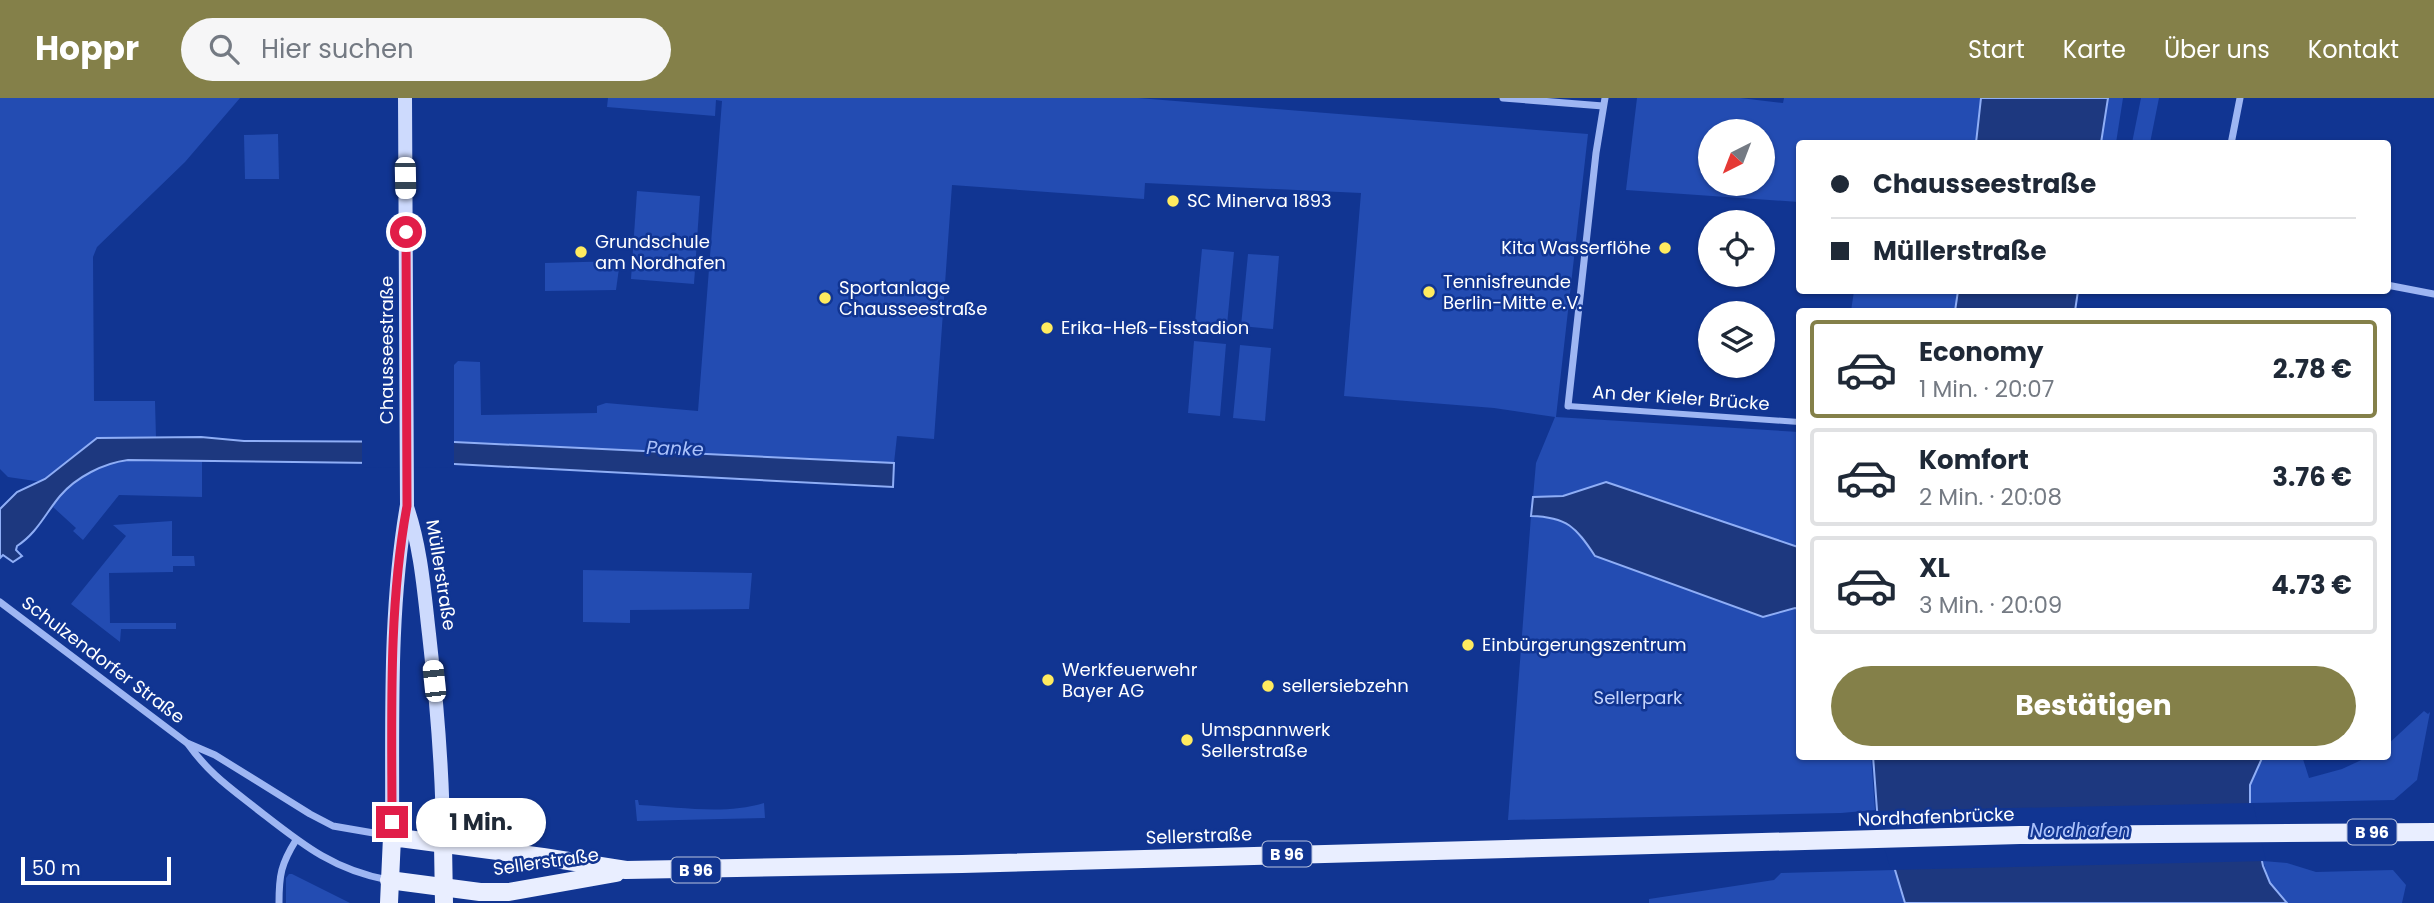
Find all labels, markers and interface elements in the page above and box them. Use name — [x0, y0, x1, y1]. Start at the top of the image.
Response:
search box — [181, 18, 671, 81]
text: Hoppr — [35, 25, 139, 72]
icon: search — [205, 30, 243, 68]
text: Hier suchen — [261, 31, 414, 67]
text: Start — [1968, 33, 2025, 66]
text: Karte — [2063, 33, 2126, 66]
text: Über uns — [2164, 33, 2270, 66]
text: Kontakt — [2308, 33, 2399, 66]
north arrow — [1698, 119, 1774, 196]
map controls — [1698, 119, 1775, 378]
car — [395, 157, 416, 199]
text: Chausseestraße — [1873, 166, 2096, 202]
place label: SC Minerva 1893 — [1187, 188, 1332, 213]
marker: SC Minerva 1893 — [1165, 193, 1181, 209]
button: locate — [1698, 210, 1775, 287]
route start — [390, 216, 422, 248]
place label: Grundschule am Nordhafen — [595, 229, 726, 275]
text: Müllerstraße — [1873, 233, 2047, 269]
place label: Kita Wasserflöhe — [1501, 235, 1651, 260]
marker: Kita Wasserflöhe — [1657, 240, 1673, 256]
marker: Grundschule am Nordhafen — [573, 244, 589, 260]
place label: Tennisfreunde Berlin-Mitte e.V. — [1443, 269, 1582, 315]
place label: Sportanlage Chausseestraße — [839, 275, 987, 321]
street label: Chausseestraße — [374, 276, 399, 424]
marker: Tennisfreunde Berlin-Mitte e.V. — [1421, 284, 1437, 300]
marker: Sportanlage Chausseestraße — [817, 290, 833, 306]
button: layers — [1698, 301, 1775, 378]
place label: Erika-Heß-Eisstadion — [1061, 315, 1249, 340]
marker: Erika-Heß-Eisstadion — [1039, 320, 1055, 336]
text: Economy — [1919, 334, 2043, 370]
icon: car — [1835, 338, 1898, 401]
text: 2.78 € — [2273, 351, 2352, 387]
text: 1 Min. · 20:07 — [1919, 373, 2054, 405]
street label: An der Kieler Brücke — [1592, 379, 1770, 416]
water label: Panke — [646, 434, 704, 463]
text: Komfort — [1919, 442, 2029, 478]
icon: car — [1835, 446, 1898, 509]
text: 3.76 € — [2272, 459, 2352, 495]
text: 2 Min. · 20:08 — [1919, 481, 2062, 513]
street label: Müllerstraße — [420, 518, 463, 632]
text: XL — [1919, 550, 1950, 586]
icon: car — [1835, 554, 1898, 617]
text: 4.73 € — [2271, 567, 2352, 603]
text: 3 Min. · 20:09 — [1919, 589, 2062, 621]
street label: Schulzendorfer Straße — [17, 590, 190, 729]
place label: Einbürgerungszentrum — [1482, 632, 1686, 657]
marker: Einbürgerungszentrum — [1460, 637, 1476, 653]
place label: Werkfeuerwehr Bayer AG — [1062, 657, 1198, 703]
car — [422, 659, 447, 703]
button: Bestätigen — [1831, 666, 2356, 746]
marker: Werkfeuerwehr Bayer AG — [1040, 672, 1056, 688]
place label: sellersiebzehn — [1282, 673, 1409, 698]
marker: sellersiebzehn — [1260, 678, 1276, 694]
park label: Sellerpark — [1594, 685, 1683, 710]
place label: Umspannwerk Sellerstraße — [1201, 717, 1331, 763]
marker: Umspannwerk Sellerstraße — [1179, 732, 1195, 748]
callout: 1 Min. — [416, 798, 546, 846]
street label: Nordhafenbrücke — [1857, 801, 2015, 832]
route end — [376, 806, 408, 838]
text: 1 Min. — [449, 806, 513, 838]
water label: Nordhafen — [2030, 817, 2130, 844]
road number: B 96 — [2348, 820, 2396, 845]
street label: Sellerstraße — [1145, 821, 1253, 850]
street label: Sellerstraße — [491, 842, 601, 881]
road number: B 96 — [1262, 842, 1312, 866]
scale bar — [21, 854, 172, 886]
text: 50 m — [32, 855, 81, 882]
road number: B 96 — [672, 858, 720, 883]

